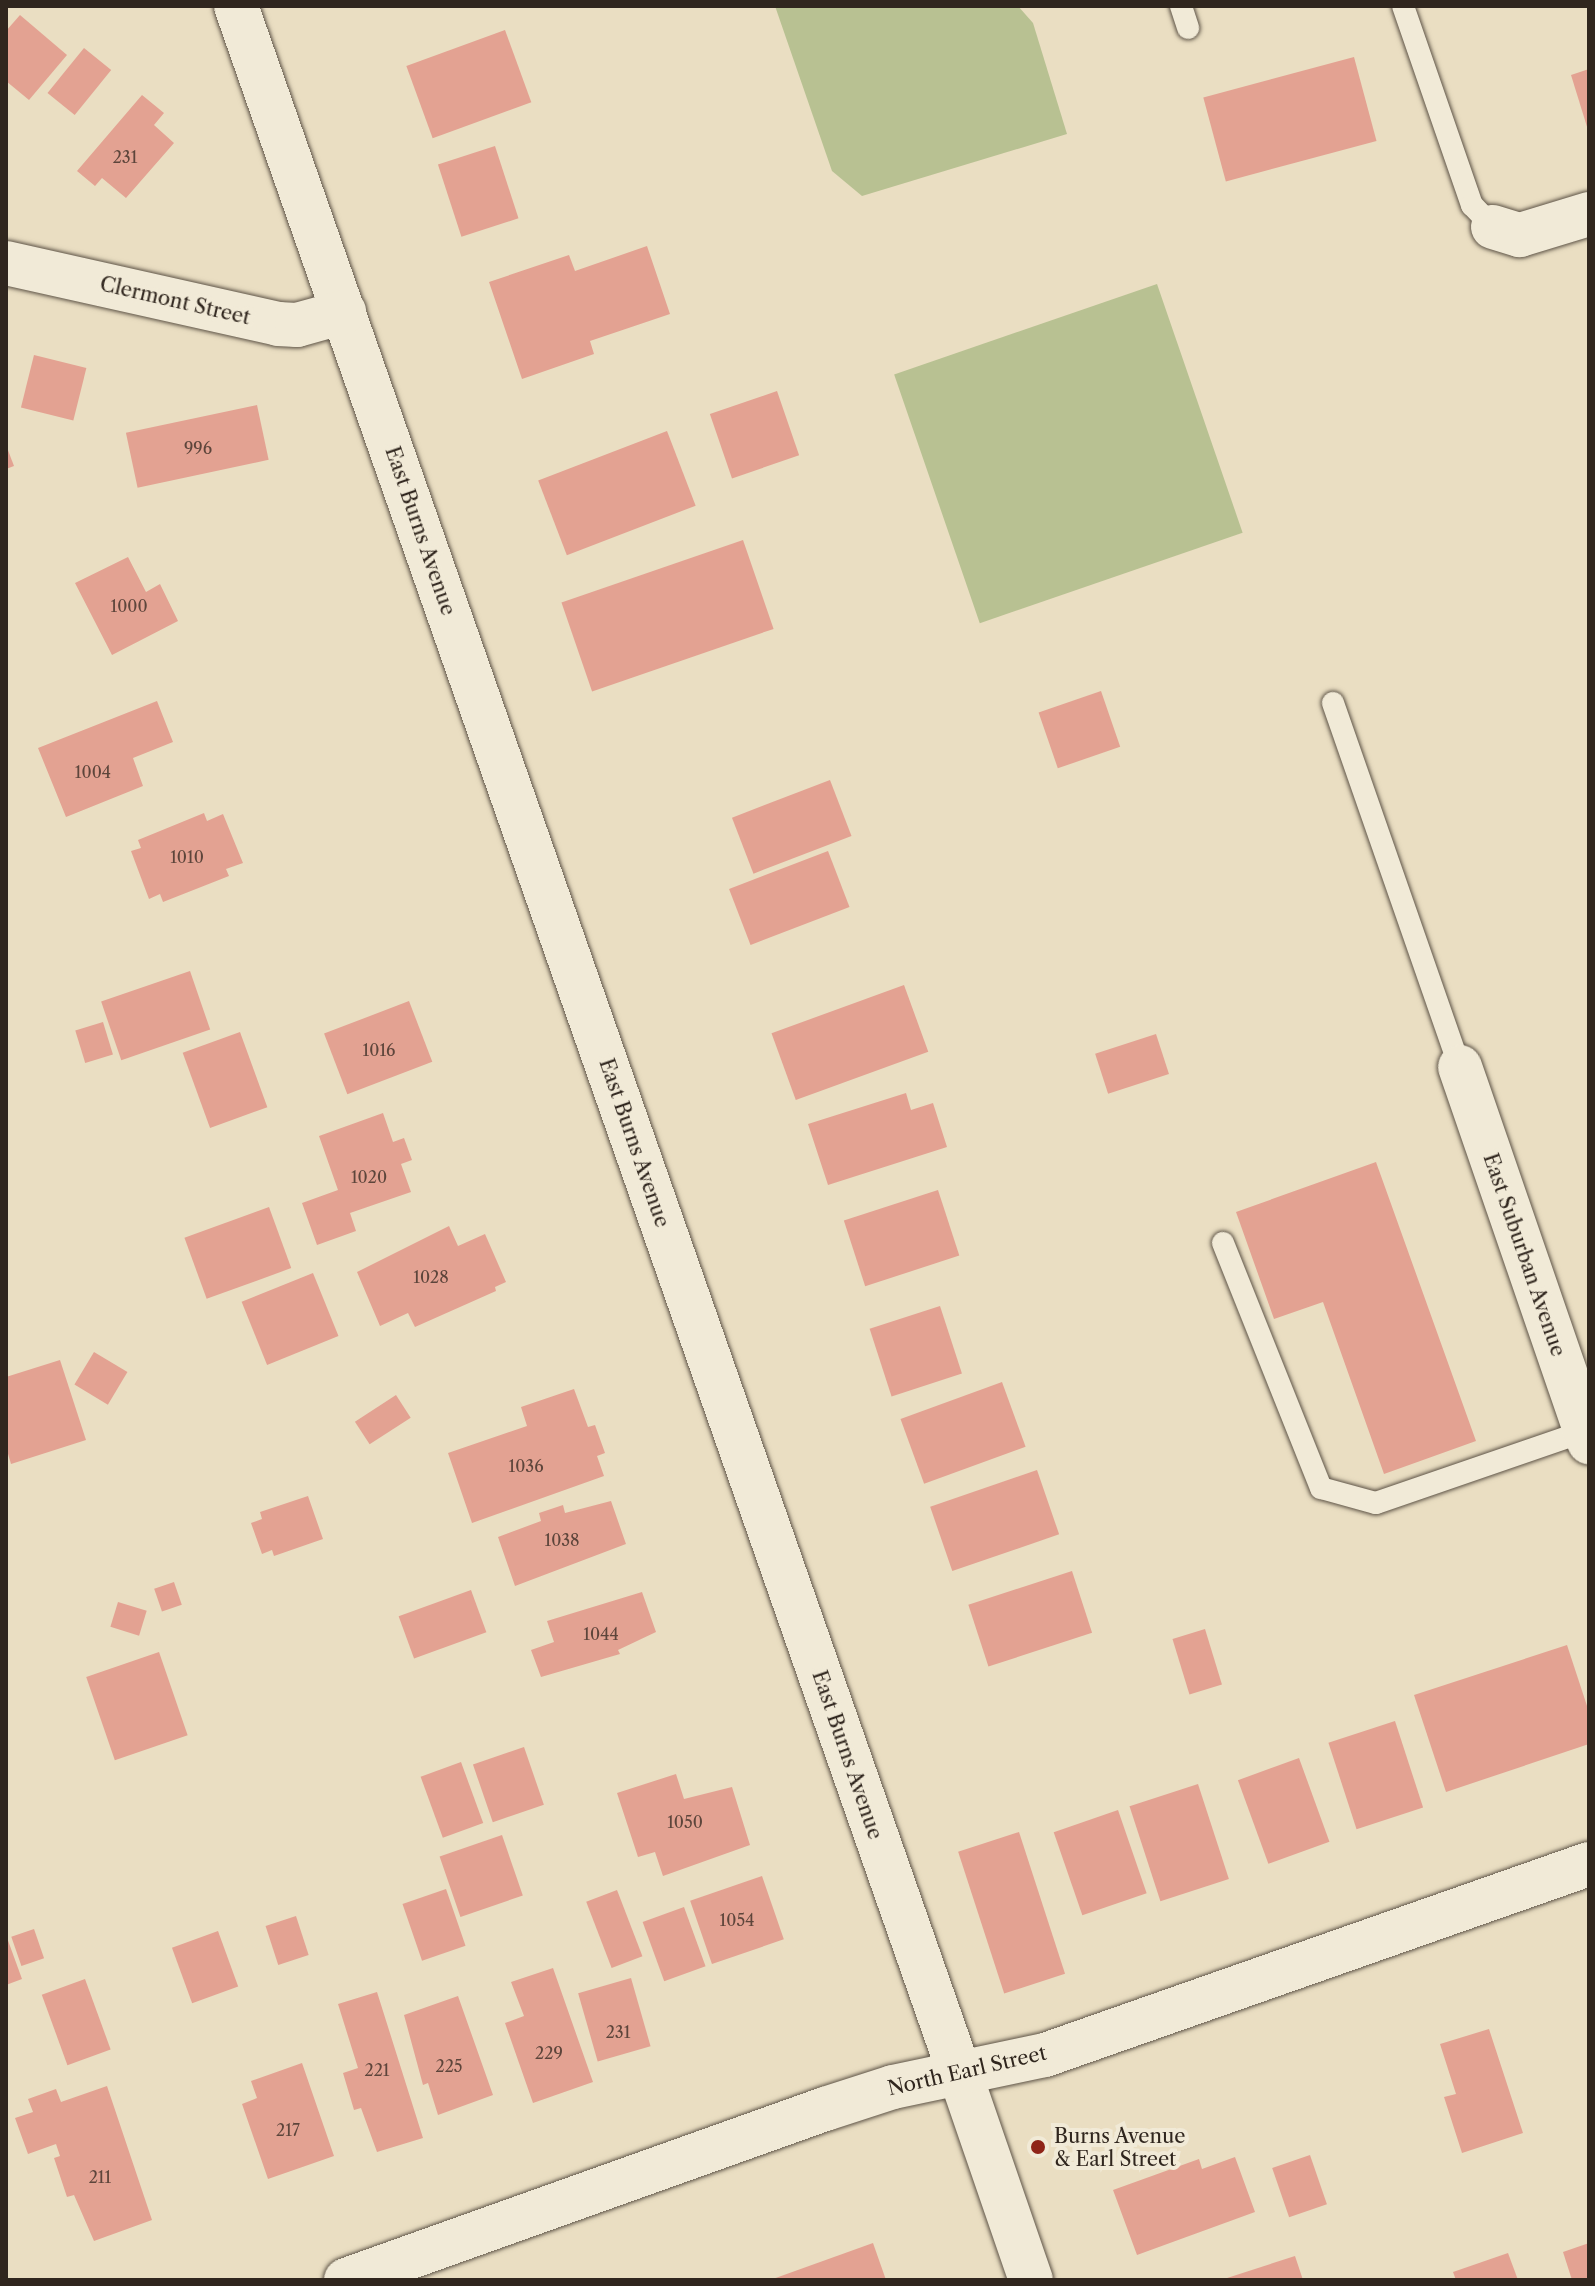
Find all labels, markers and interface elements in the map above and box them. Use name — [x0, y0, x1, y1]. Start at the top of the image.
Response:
house number: 231 — [113, 147, 137, 167]
street label: Clermont Street — [98, 272, 252, 330]
house number: 996 — [184, 438, 212, 458]
street label: East Burns Avenue — [380, 443, 460, 619]
house number: 1000 — [110, 596, 148, 616]
house number: 1004 — [75, 762, 111, 782]
house number: 1010 — [170, 847, 204, 867]
house number: 1016 — [363, 1040, 395, 1060]
street label: East Burns Avenue — [594, 1055, 674, 1231]
street label: East Suburban Avenue — [1478, 1150, 1570, 1360]
house number: 1020 — [351, 1167, 387, 1187]
house number: 1028 — [413, 1267, 449, 1287]
house number: 1036 — [508, 1456, 544, 1476]
house number: 1038 — [544, 1530, 580, 1550]
house number: 1044 — [583, 1624, 619, 1644]
street label: East Burns Avenue — [807, 1667, 887, 1843]
house number: 1050 — [667, 1812, 703, 1832]
house number: 1054 — [720, 1910, 754, 1930]
house number: 231 — [606, 2022, 630, 2042]
street label: North Earl Street — [885, 2041, 1049, 2101]
house number: 229 — [535, 2043, 563, 2063]
house number: 225 — [435, 2056, 463, 2076]
house number: 221 — [364, 2060, 390, 2080]
house number: 217 — [276, 2120, 300, 2140]
place label: Burns Avenue & Earl Street — [1054, 2124, 1186, 2171]
marker: Burns Avenue & Earl Street — [1029, 2138, 1047, 2156]
house number: 211 — [89, 2167, 111, 2187]

